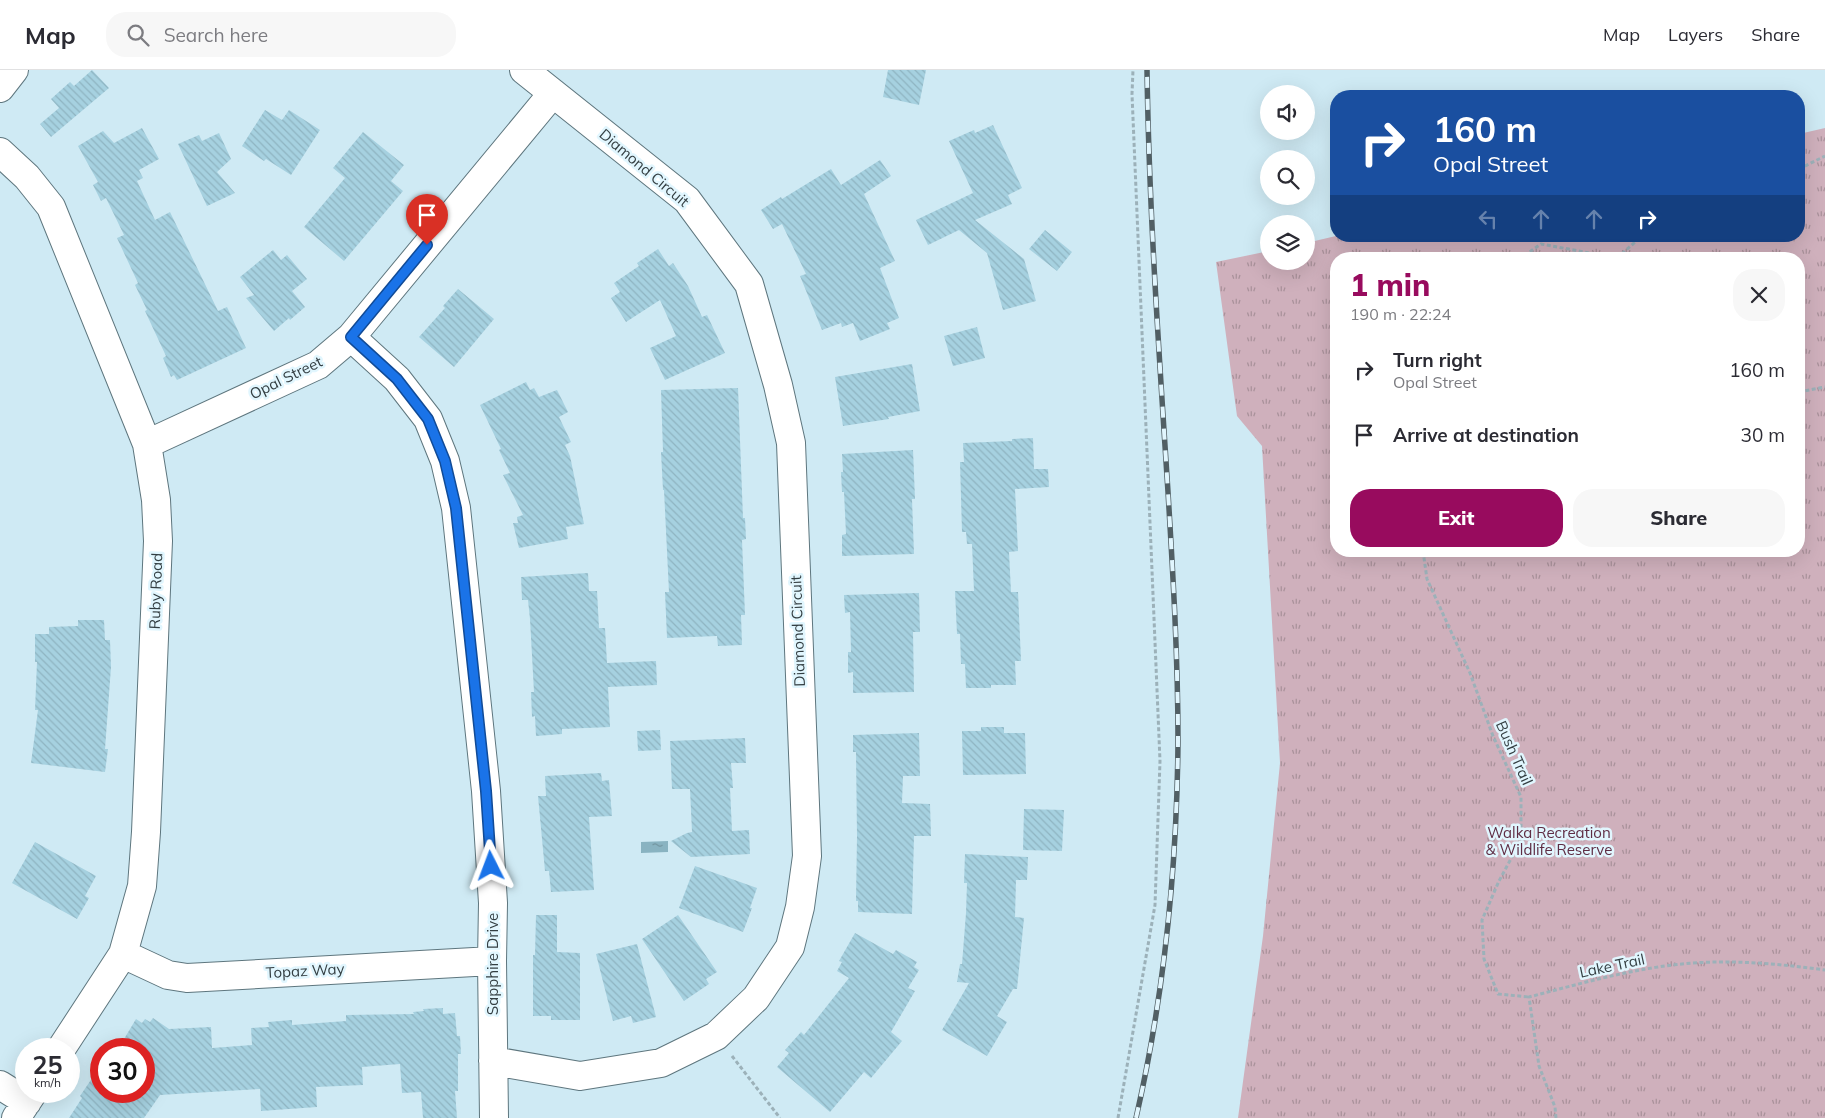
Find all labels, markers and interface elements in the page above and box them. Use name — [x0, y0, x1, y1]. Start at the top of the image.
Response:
search box — [106, 12, 456, 57]
text: Map — [25, 20, 76, 50]
icon: search — [124, 21, 152, 49]
text: Search here — [164, 23, 268, 47]
text: Map — [1603, 23, 1640, 46]
text: Layers — [1668, 23, 1723, 46]
text: Share — [1751, 23, 1800, 46]
map controls — [1260, 85, 1315, 270]
button: sound — [1260, 85, 1315, 140]
text: 160 m — [1433, 107, 1537, 151]
icon: right — [1350, 110, 1415, 175]
street label: Diamond Circuit — [596, 125, 693, 211]
button: search — [1260, 150, 1315, 205]
text: Opal Street — [1433, 150, 1548, 178]
pin — [406, 194, 448, 245]
icon: arrive — [413, 201, 441, 229]
icon: left — [1474, 205, 1502, 233]
icon: ahead — [1527, 205, 1555, 233]
icon: ahead — [1580, 205, 1608, 233]
icon: right — [1633, 205, 1661, 233]
button: layers — [1260, 215, 1315, 270]
text: 1 min — [1350, 266, 1430, 304]
button: close — [1733, 269, 1785, 321]
text: 190 m · 22:24 — [1350, 304, 1451, 324]
text: Turn right — [1393, 348, 1482, 372]
street label: Opal Street — [246, 352, 325, 403]
icon: right — [1350, 356, 1378, 384]
text: 160 m — [1729, 358, 1785, 382]
text: Opal Street — [1393, 372, 1477, 392]
icon: arrive — [1350, 421, 1378, 449]
text: Arrive at destination — [1393, 423, 1579, 447]
text: 30 m — [1741, 423, 1785, 447]
button: Exit — [1350, 489, 1563, 547]
button: Share — [1573, 489, 1785, 547]
street label: Ruby Road — [145, 552, 166, 630]
street label: Diamond Circuit — [786, 575, 809, 687]
street label: Bush Trail — [1492, 718, 1537, 788]
park label: Walka Recreation & Wildlife Reserve — [1486, 823, 1612, 859]
position arrow — [464, 839, 516, 891]
street label: Sapphire Drive — [483, 913, 502, 1015]
street label: Lake Trail — [1578, 949, 1646, 982]
street label: Topaz Way — [265, 959, 345, 982]
speed limit sign: 30 — [90, 1038, 155, 1103]
text: 25 — [32, 1049, 63, 1080]
text: km/h — [34, 1075, 61, 1090]

